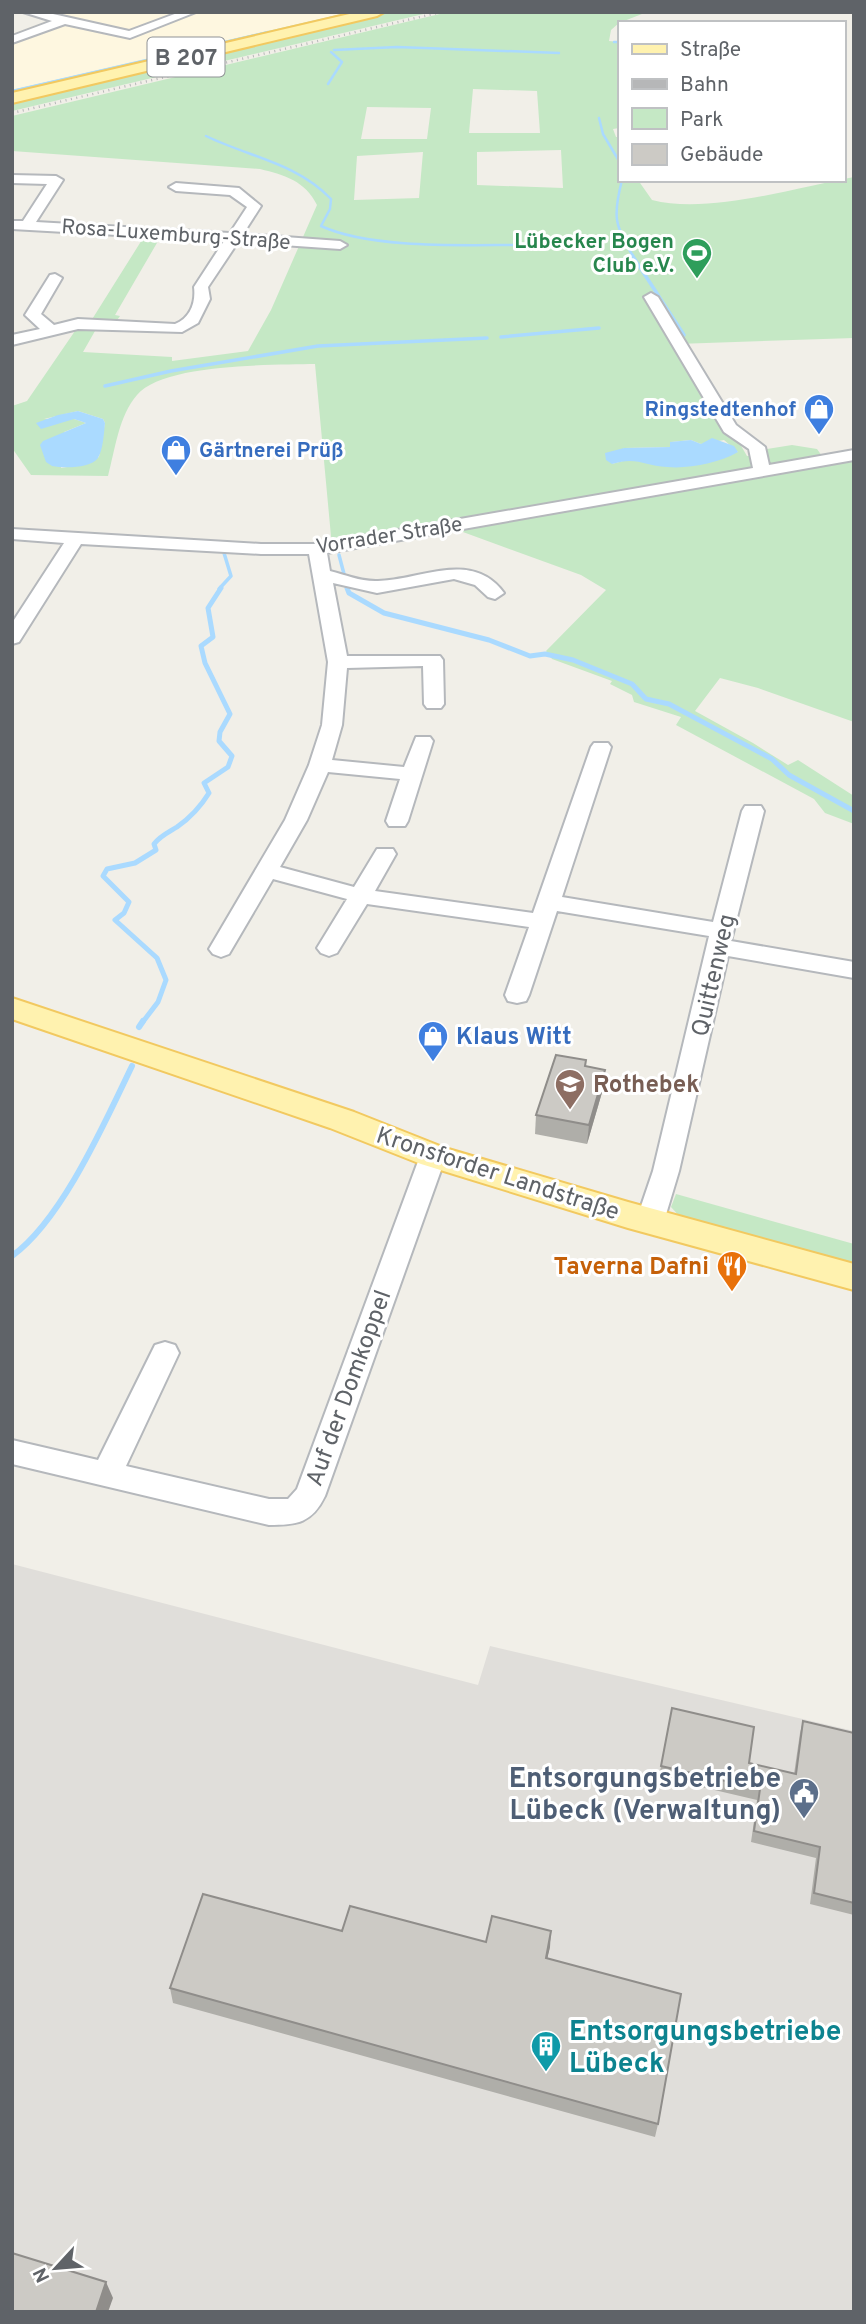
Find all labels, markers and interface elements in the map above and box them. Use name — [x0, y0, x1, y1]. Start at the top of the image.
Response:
legend — [618, 21, 845, 182]
text: Straße — [680, 37, 741, 64]
road number: B 207 — [148, 38, 224, 76]
text: Bahn — [680, 72, 729, 99]
text: Park — [680, 107, 723, 134]
text: Gebäude — [680, 142, 763, 169]
street label: Rosa-Luxemburg-Straße — [60, 214, 291, 257]
place label: Lübecker Bogen Club e.V. — [514, 229, 674, 280]
sports icon: Lübecker Bogen Club e.V. — [680, 236, 714, 280]
shop icon: Ringstedtenhof — [802, 392, 836, 436]
place label: Ringstedtenhof — [644, 397, 796, 424]
shop icon: Gärtnerei Prüß — [159, 433, 193, 477]
place label: Gärtnerei Prüß — [199, 438, 343, 465]
street label: Vorrader Straße — [314, 512, 464, 561]
street label: Quittenweg — [686, 911, 744, 1040]
shop icon: Klaus Witt — [416, 1019, 450, 1063]
place label: Klaus Witt — [456, 1023, 572, 1053]
school or university icon: Rothebek — [553, 1067, 587, 1111]
place label: Rothebek — [593, 1071, 700, 1101]
street label: Kronsforder Landstraße — [372, 1121, 623, 1228]
restaurant icon: Taverna Dafni — [715, 1249, 749, 1293]
place label: Taverna Dafni — [553, 1253, 709, 1283]
street label: Auf der Domkoppel — [300, 1287, 399, 1491]
place label: Entsorgungsbetriebe Lübeck (Verwaltung) — [509, 1762, 781, 1830]
public building icon: Entsorgungsbetriebe Lübeck (Verwaltung) — [787, 1776, 821, 1820]
place label: Entsorgungsbetriebe Lübeck — [569, 2015, 841, 2083]
building icon: Entsorgungsbetriebe Lübeck — [529, 2029, 563, 2073]
north arrow — [21, 2233, 91, 2303]
text: N — [29, 2263, 56, 2286]

